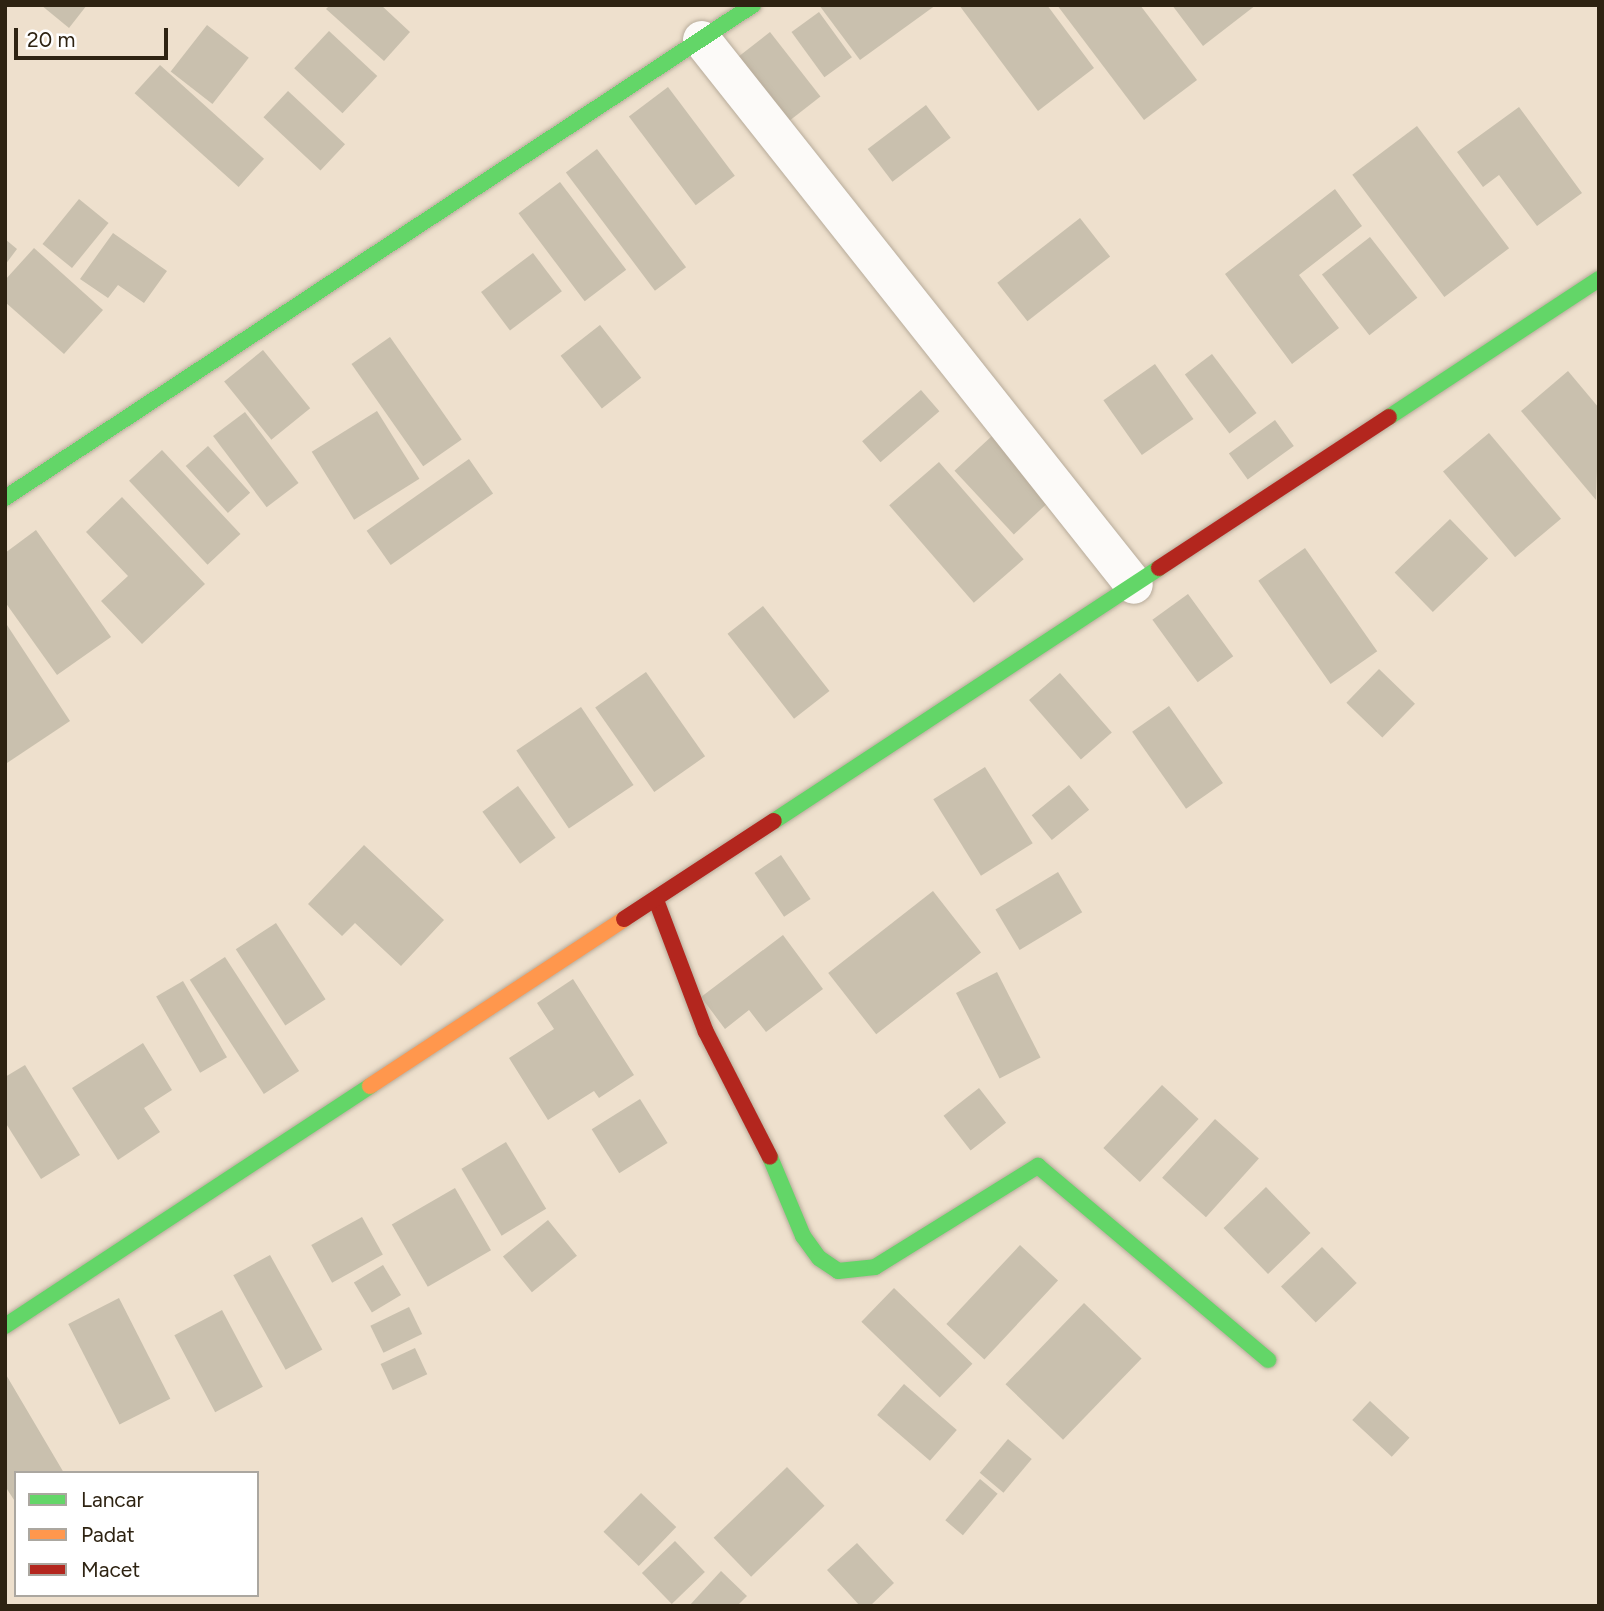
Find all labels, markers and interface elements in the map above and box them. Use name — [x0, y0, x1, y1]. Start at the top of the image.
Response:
scale bar — [18, 14, 172, 58]
text: 20 m — [27, 27, 75, 52]
legend — [14, 1471, 259, 1597]
text: Lancar — [81, 1487, 144, 1512]
text: Padat — [81, 1522, 135, 1547]
text: Macet — [81, 1557, 140, 1582]

